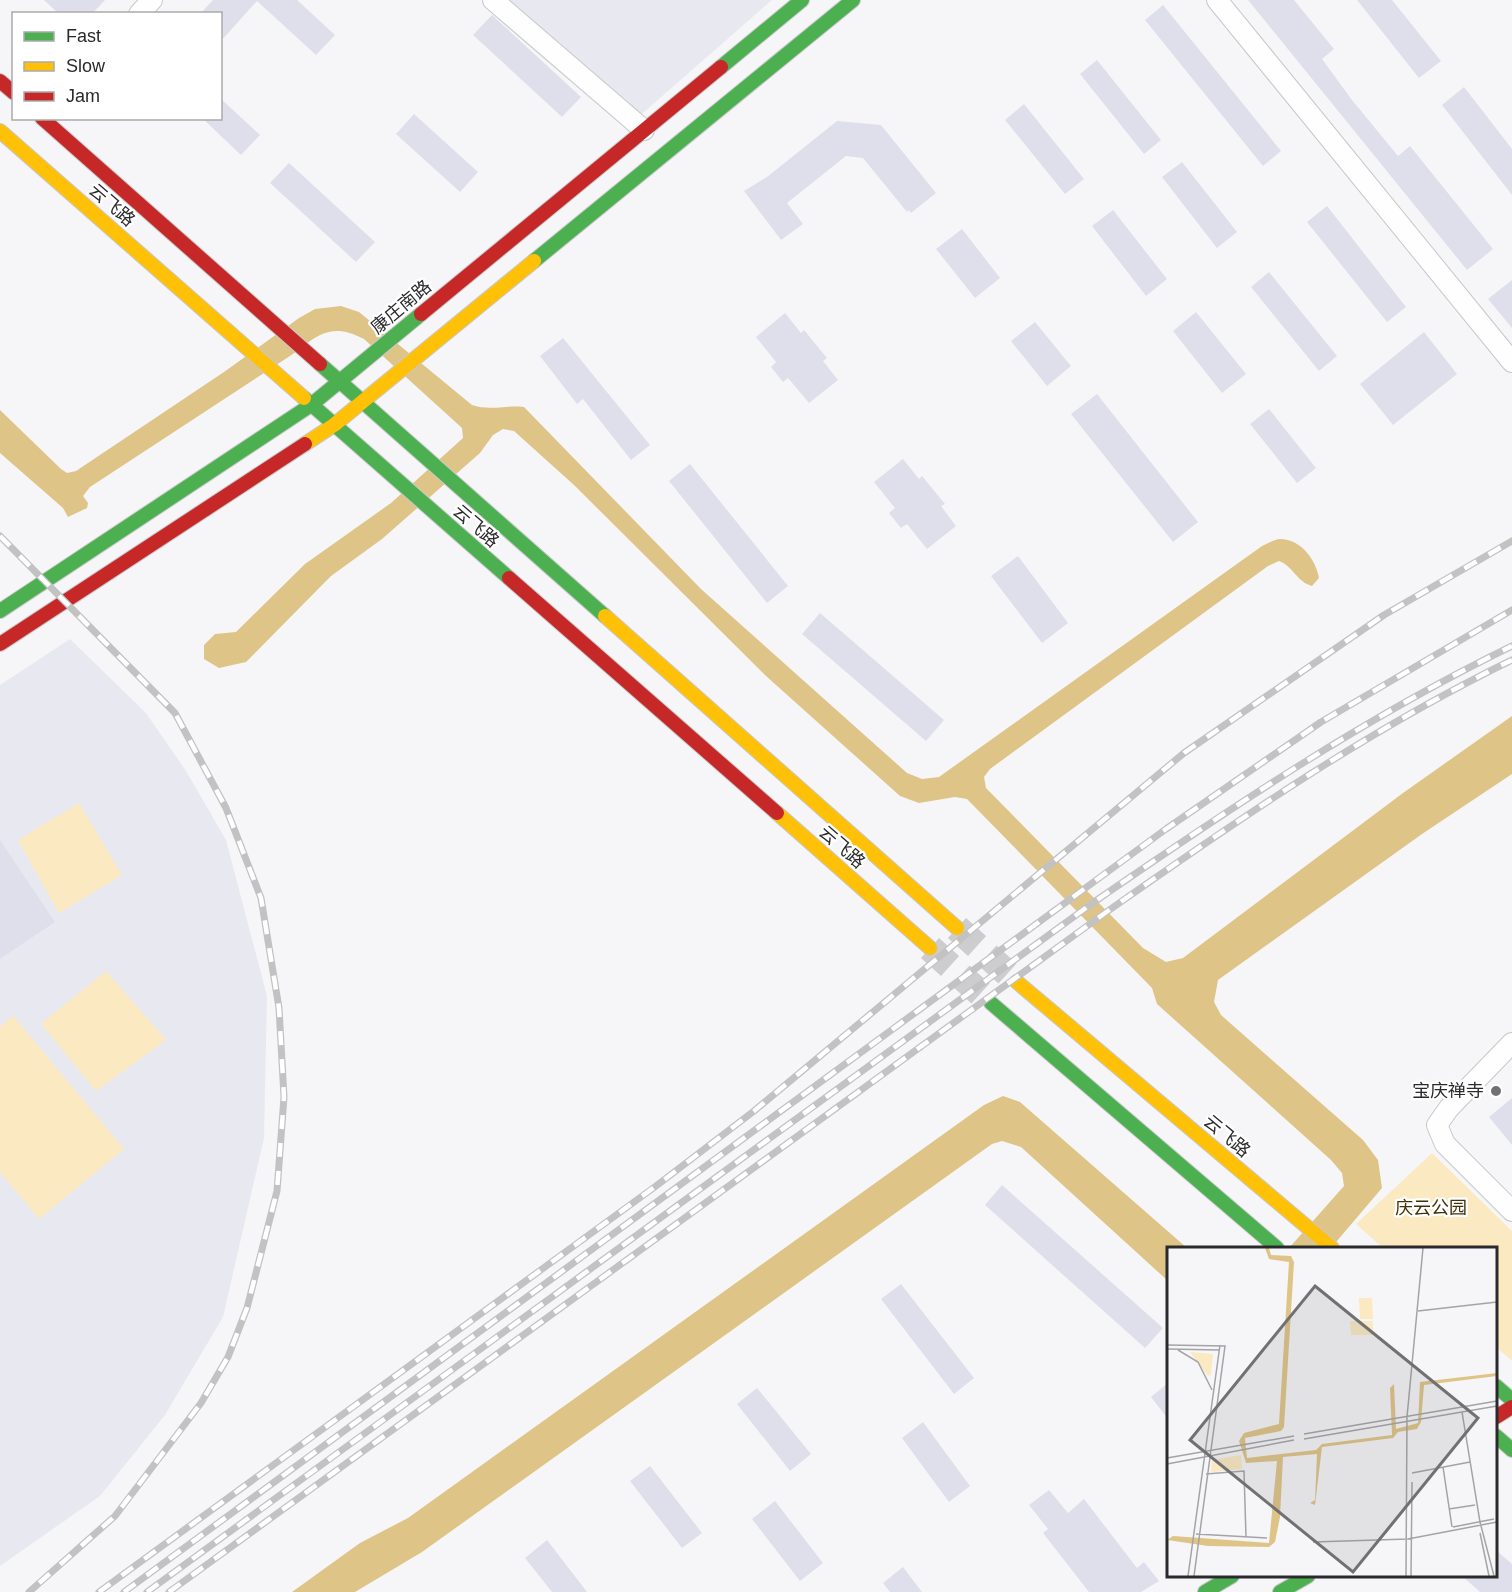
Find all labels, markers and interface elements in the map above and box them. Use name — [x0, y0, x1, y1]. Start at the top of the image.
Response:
legend — [12, 12, 222, 120]
text: Fast — [66, 26, 101, 46]
text: Slow — [66, 56, 106, 76]
text: Jam — [66, 86, 100, 106]
street label: 云飞路 — [85, 180, 139, 230]
street label: 康庄南路 — [367, 276, 435, 338]
street label: 云飞路 — [449, 501, 503, 551]
street label: 云飞路 — [815, 822, 869, 872]
place label: 宝庆禅寺 — [1412, 1081, 1484, 1101]
marker: 宝庆禅寺 — [1489, 1084, 1503, 1098]
street label: 云飞路 — [1200, 1111, 1254, 1161]
park label: 庆云公园 — [1395, 1198, 1467, 1218]
inset map — [1167, 1247, 1497, 1577]

